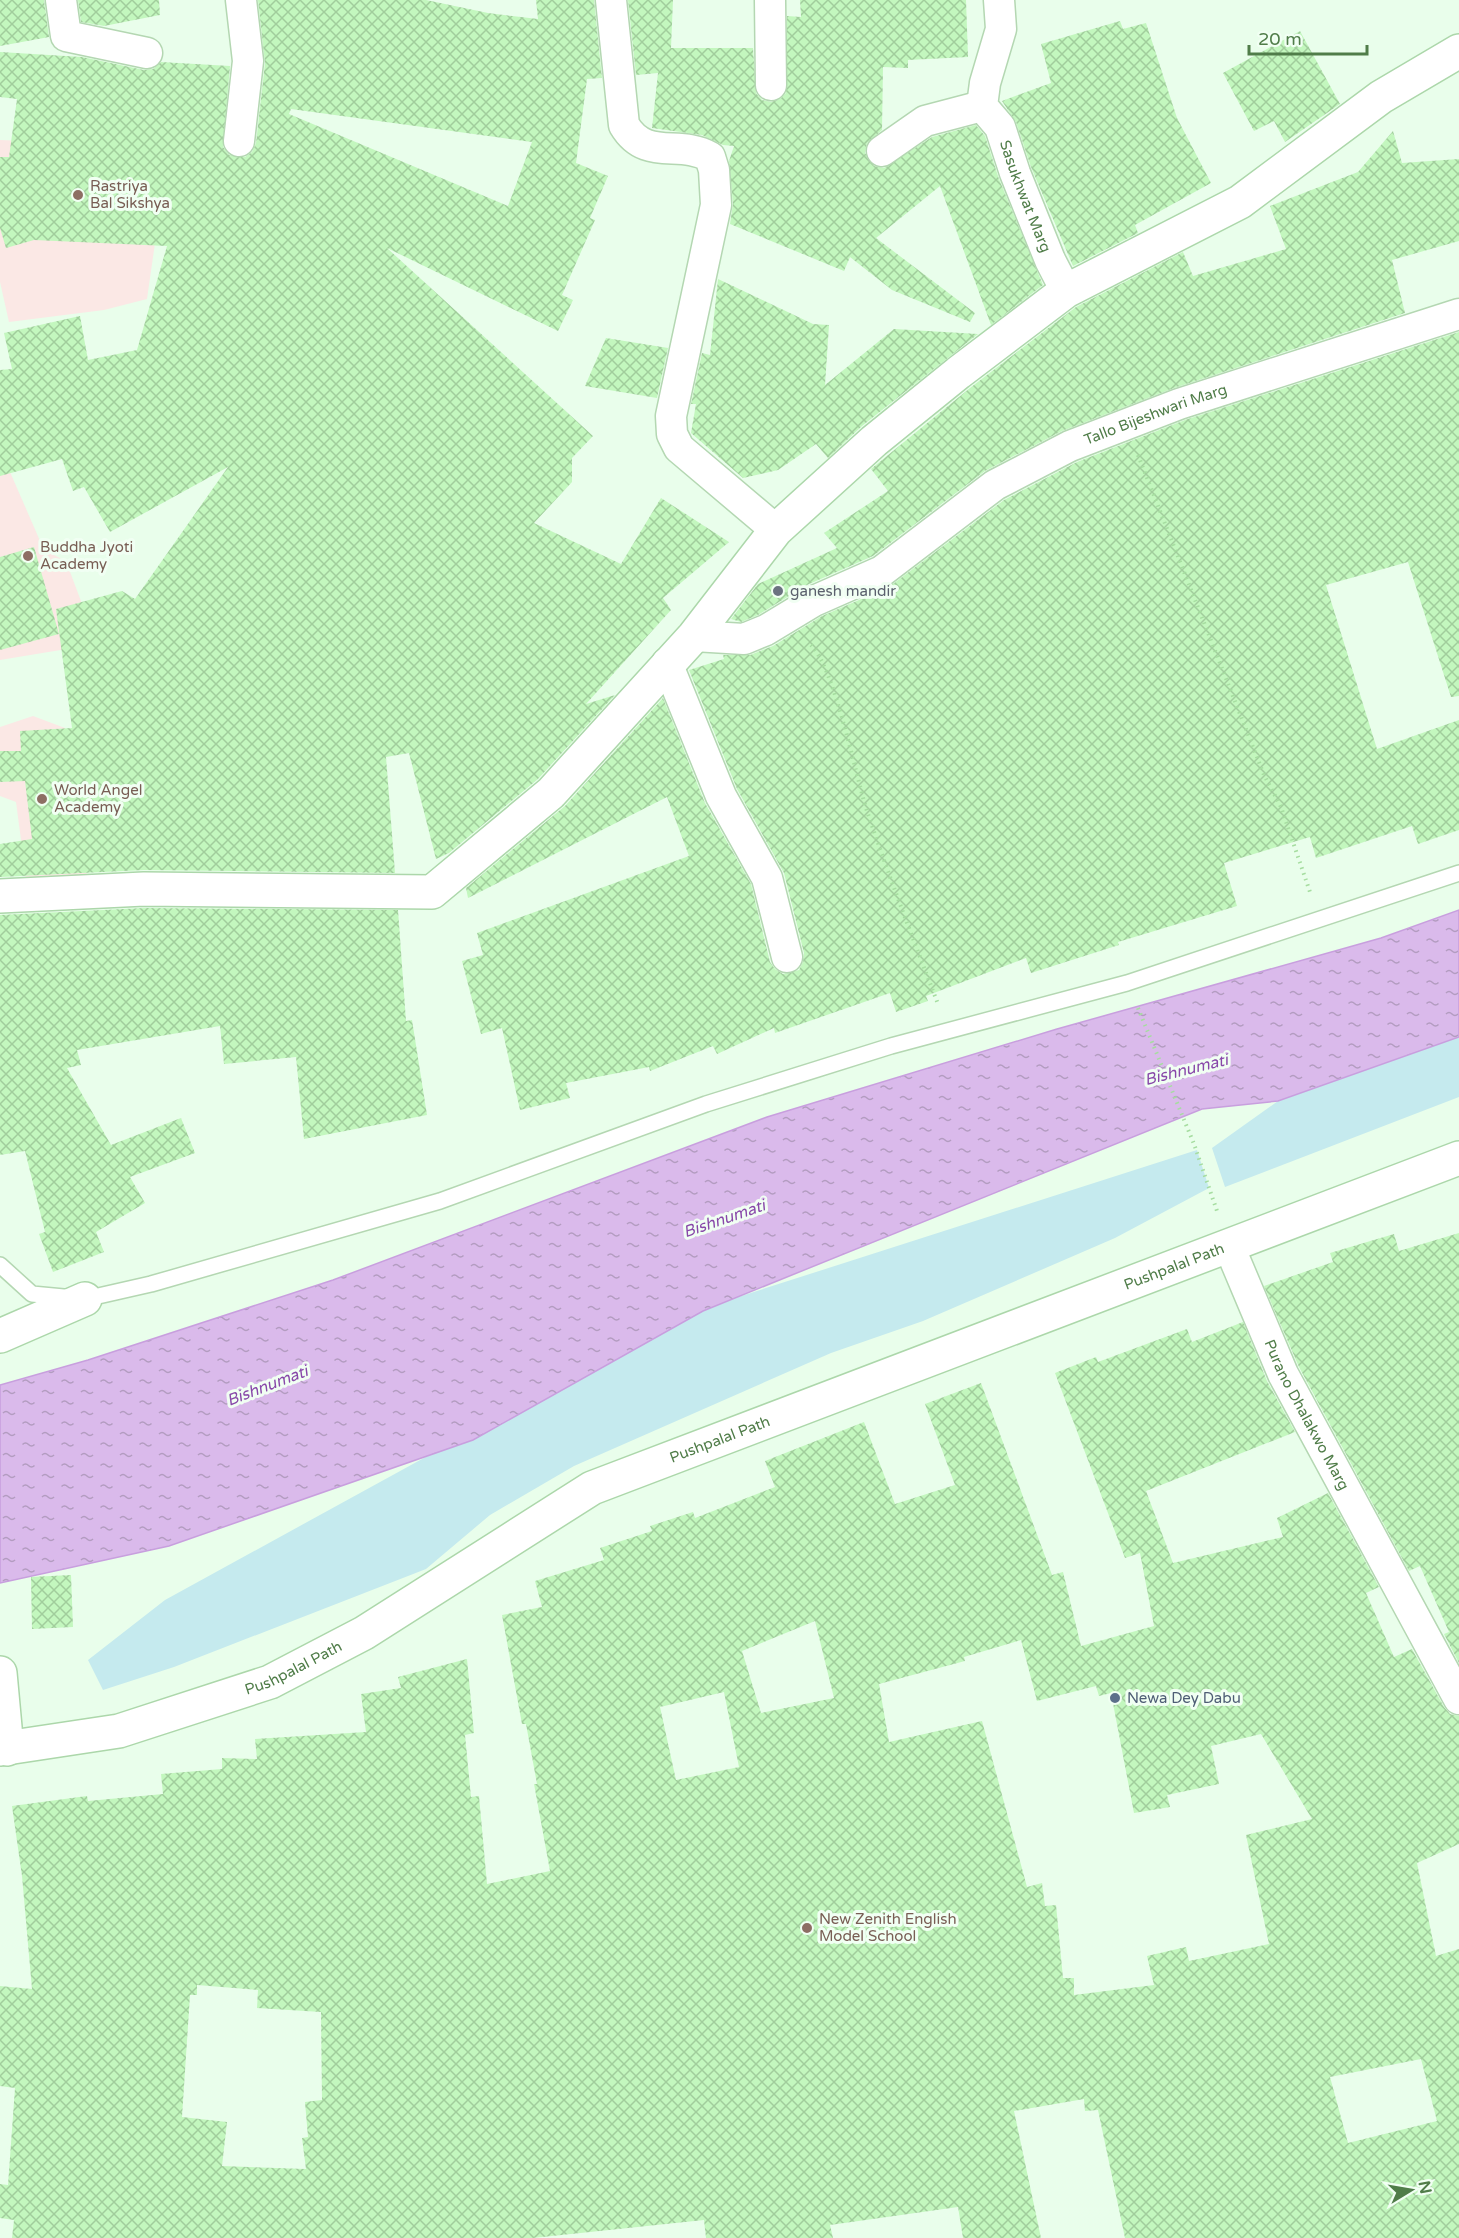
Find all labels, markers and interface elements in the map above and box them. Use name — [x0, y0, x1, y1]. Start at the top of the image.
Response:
scale bar — [1249, 18, 1368, 56]
text: 20 m — [1258, 28, 1302, 50]
street label: Sasukhwat Marg — [996, 138, 1055, 255]
place label: Rastriya Bal Sikshya — [90, 177, 170, 212]
marker: Rastriya Bal Sikshya — [71, 188, 85, 202]
street label: Tallo Bijeshwari Marg — [1081, 380, 1229, 449]
place label: Buddha Jyoti Academy — [40, 538, 133, 573]
marker: Buddha Jyoti Academy — [21, 549, 35, 563]
place label: ganesh mandir — [790, 582, 896, 600]
marker: ganesh mandir — [771, 584, 785, 598]
place label: World Angel Academy — [54, 781, 142, 816]
marker: World Angel Academy — [35, 792, 49, 806]
water label: Bishnumati — [1142, 1049, 1232, 1090]
water label: Bishnumati — [681, 1195, 770, 1242]
street label: Pushpalal Path — [1121, 1239, 1227, 1294]
street label: Purano Dhalakwo Marg — [1260, 1337, 1353, 1493]
water label: Bishnumati — [224, 1361, 313, 1411]
street label: Pushpalal Path — [667, 1412, 773, 1467]
street label: Pushpalal Path — [242, 1637, 345, 1699]
place label: Newa Dey Dabu — [1127, 1689, 1241, 1707]
marker: Newa Dey Dabu — [1108, 1691, 1122, 1705]
place label: New Zenith English Model School — [819, 1910, 957, 1945]
marker: New Zenith English Model School — [800, 1921, 814, 1935]
north arrow — [1381, 2160, 1441, 2220]
text: N — [1414, 2179, 1436, 2196]

